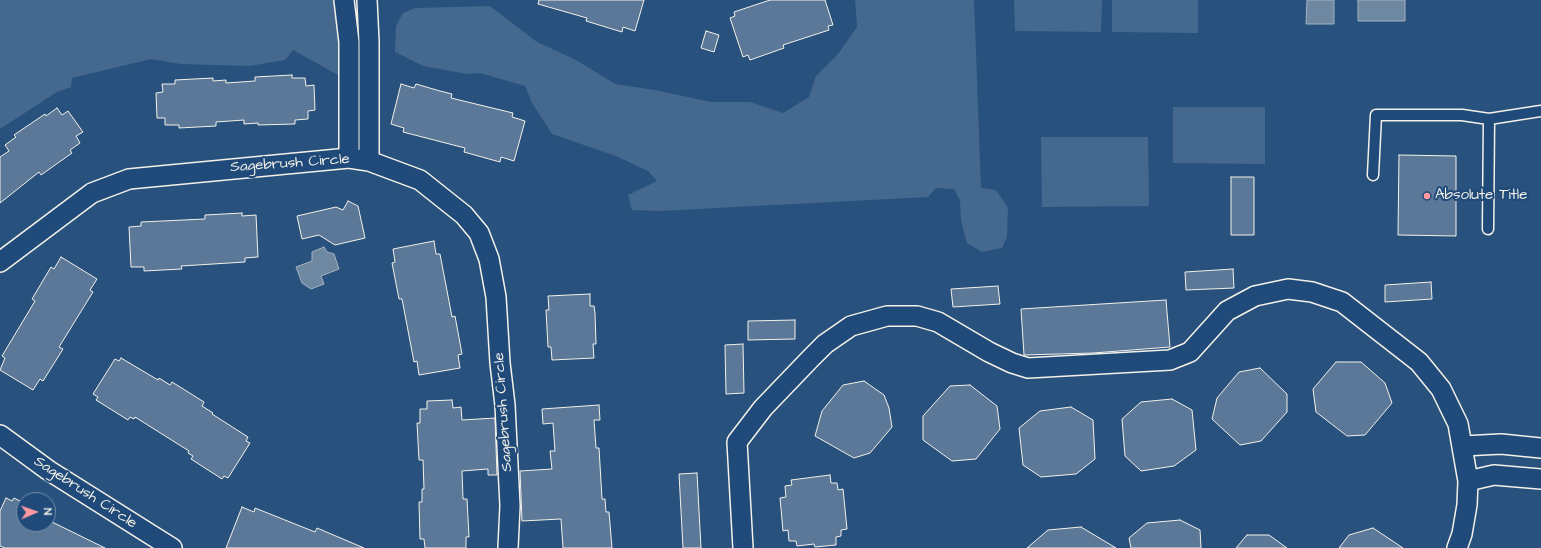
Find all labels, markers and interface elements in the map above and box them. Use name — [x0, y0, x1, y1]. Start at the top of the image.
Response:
street label: Sagebrush Circle — [230, 151, 350, 177]
place label: Absolute Title — [1435, 187, 1527, 205]
marker: Absolute Title — [1422, 191, 1432, 201]
street label: Sagebrush Circle — [491, 352, 517, 472]
street label: Sagebrush Circle — [30, 453, 140, 533]
north arrow — [16, 492, 56, 532]
text: N — [40, 508, 55, 515]

